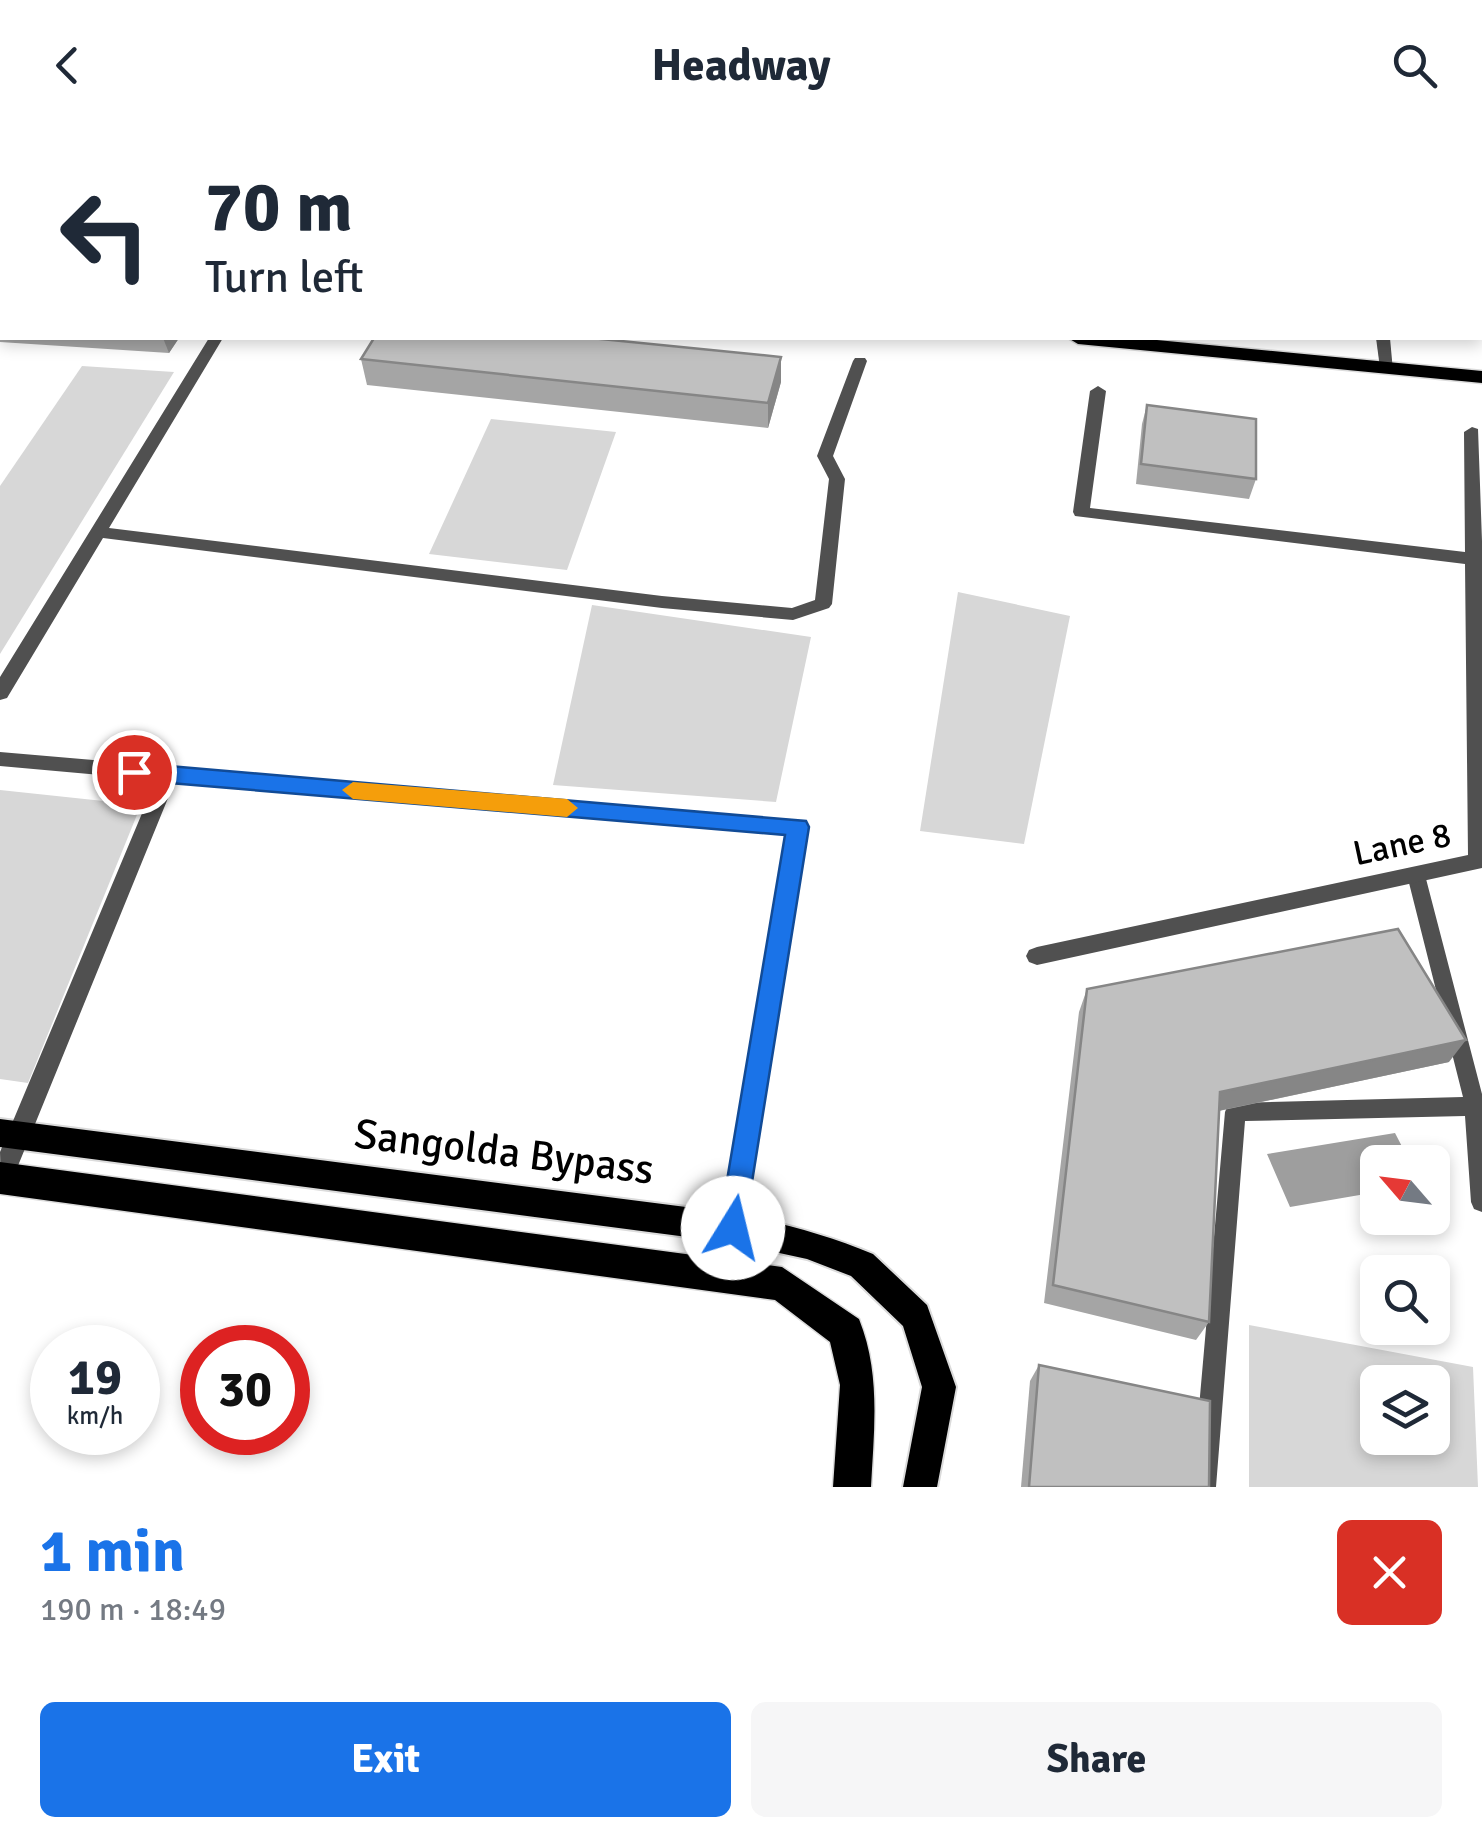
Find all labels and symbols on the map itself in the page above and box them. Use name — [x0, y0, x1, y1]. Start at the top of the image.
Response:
pin — [92, 730, 177, 815]
street label: Lane 8 — [1349, 813, 1455, 875]
street label: Sangolda Bypass — [351, 1108, 657, 1196]
north arrow — [1360, 1145, 1450, 1235]
position arrow — [681, 1176, 785, 1280]
speed limit sign: 30 — [180, 1325, 310, 1455]

